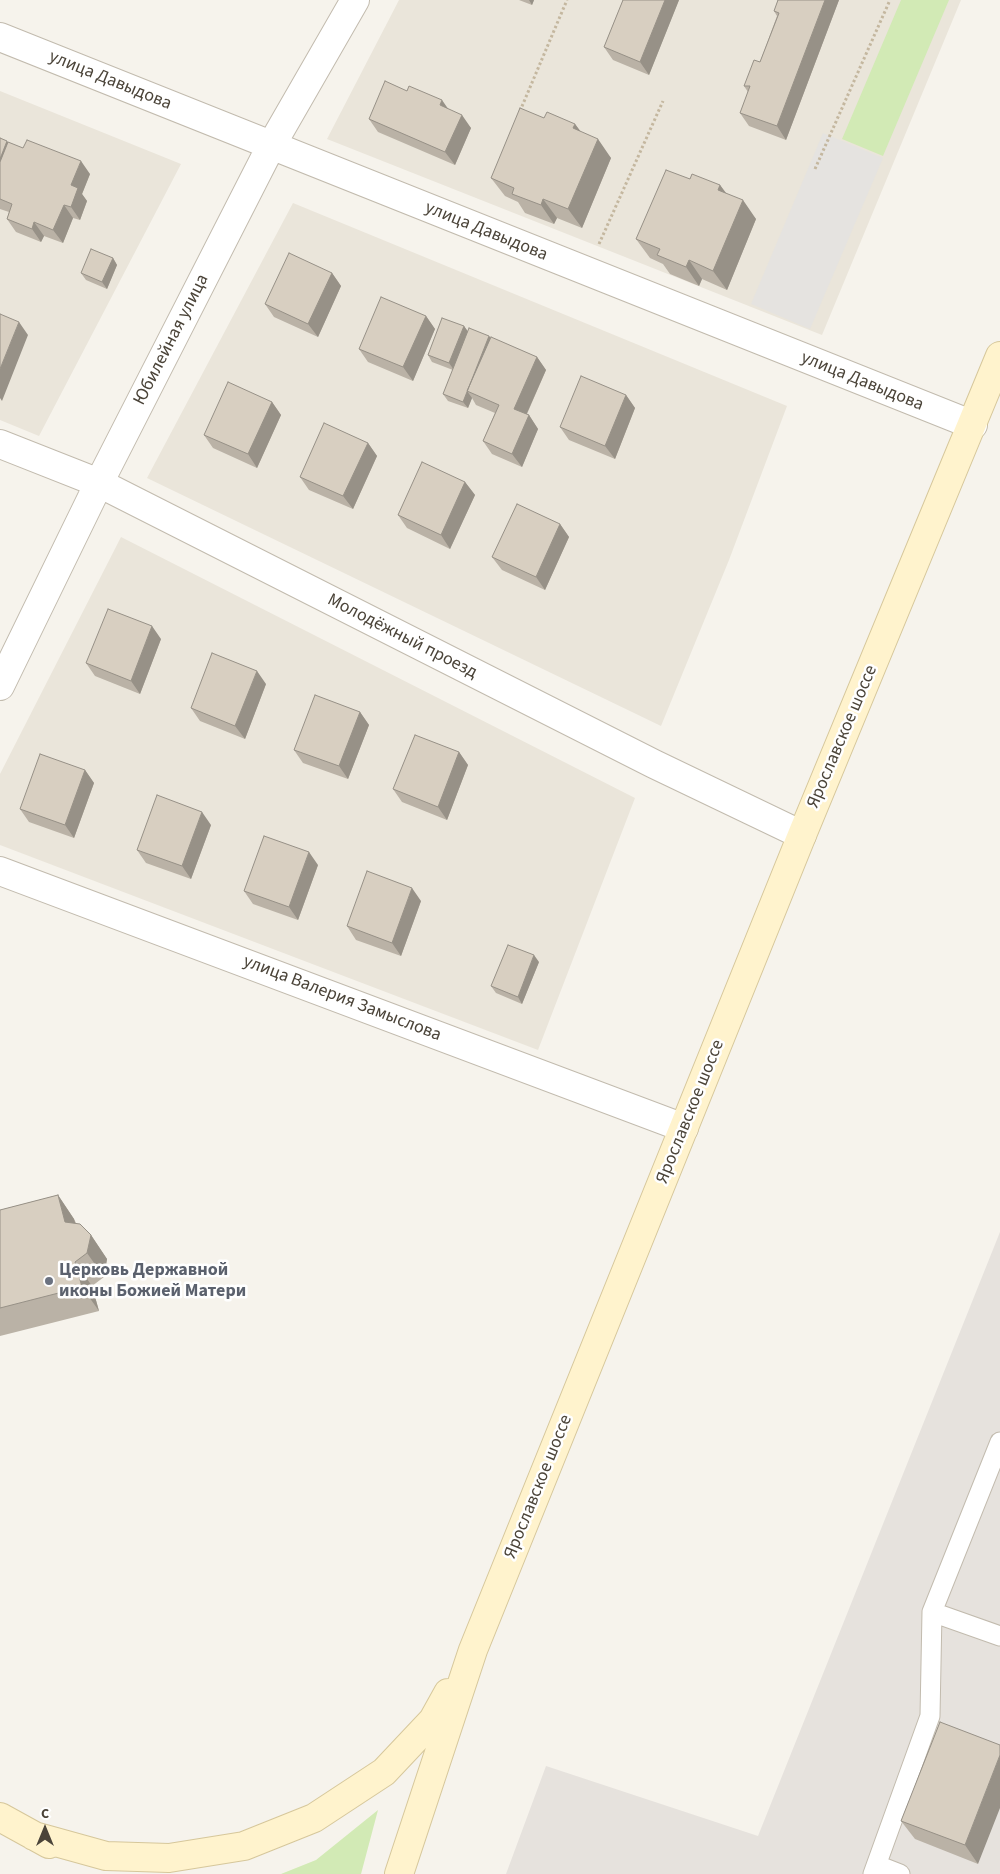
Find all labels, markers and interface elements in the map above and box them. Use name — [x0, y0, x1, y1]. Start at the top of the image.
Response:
street label: улица Давыдова — [46, 47, 174, 115]
street label: улица Давыдова — [422, 198, 550, 266]
street label: Юбилейная улица — [130, 271, 214, 409]
street label: улица Давыдова — [798, 348, 926, 416]
street label: Молодёжный проезд — [323, 590, 481, 684]
street label: Ярославское шоссе — [803, 662, 883, 812]
street label: улица Валерия Замыслова — [240, 951, 444, 1047]
street label: Ярославское шоссе — [652, 1037, 730, 1187]
place label: Церковь Державной иконы Божией Матери — [59, 1260, 246, 1302]
marker: Церковь Державной иконы Божией Матери — [43, 1275, 55, 1287]
street label: Ярославское шоссе — [500, 1412, 578, 1562]
north arrow — [20, 1804, 70, 1854]
text: С — [41, 1804, 49, 1824]

